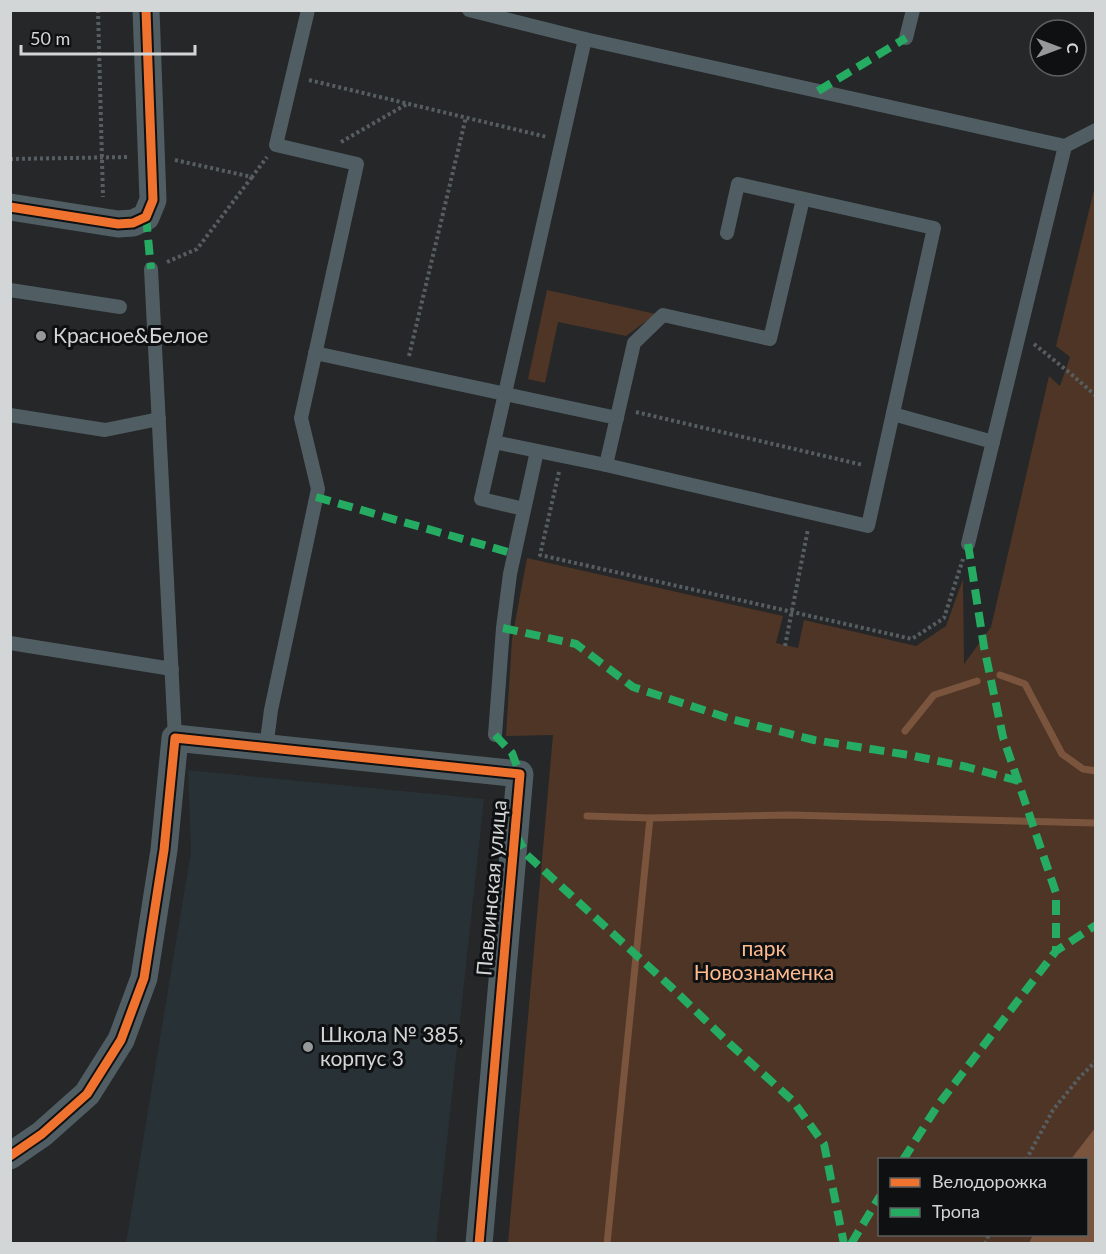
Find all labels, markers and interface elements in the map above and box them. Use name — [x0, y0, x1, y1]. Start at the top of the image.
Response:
scale bar — [21, 18, 195, 56]
north arrow — [1028, 18, 1088, 78]
text: 50 m — [30, 27, 70, 49]
text: С — [1064, 43, 1083, 54]
place label: Красное&Белое — [53, 322, 208, 347]
marker: Красное&Белое — [34, 329, 48, 343]
street label: Павлинская улица — [470, 799, 511, 977]
park label: парк Новознаменка — [694, 935, 834, 984]
place label: Школа № 385, корпус 3 — [320, 1021, 464, 1070]
marker: Школа № 385, корпус 3 — [301, 1040, 315, 1054]
legend — [878, 1158, 1088, 1236]
text: Велодорожка — [932, 1170, 1047, 1192]
text: Тропа — [932, 1200, 980, 1222]

